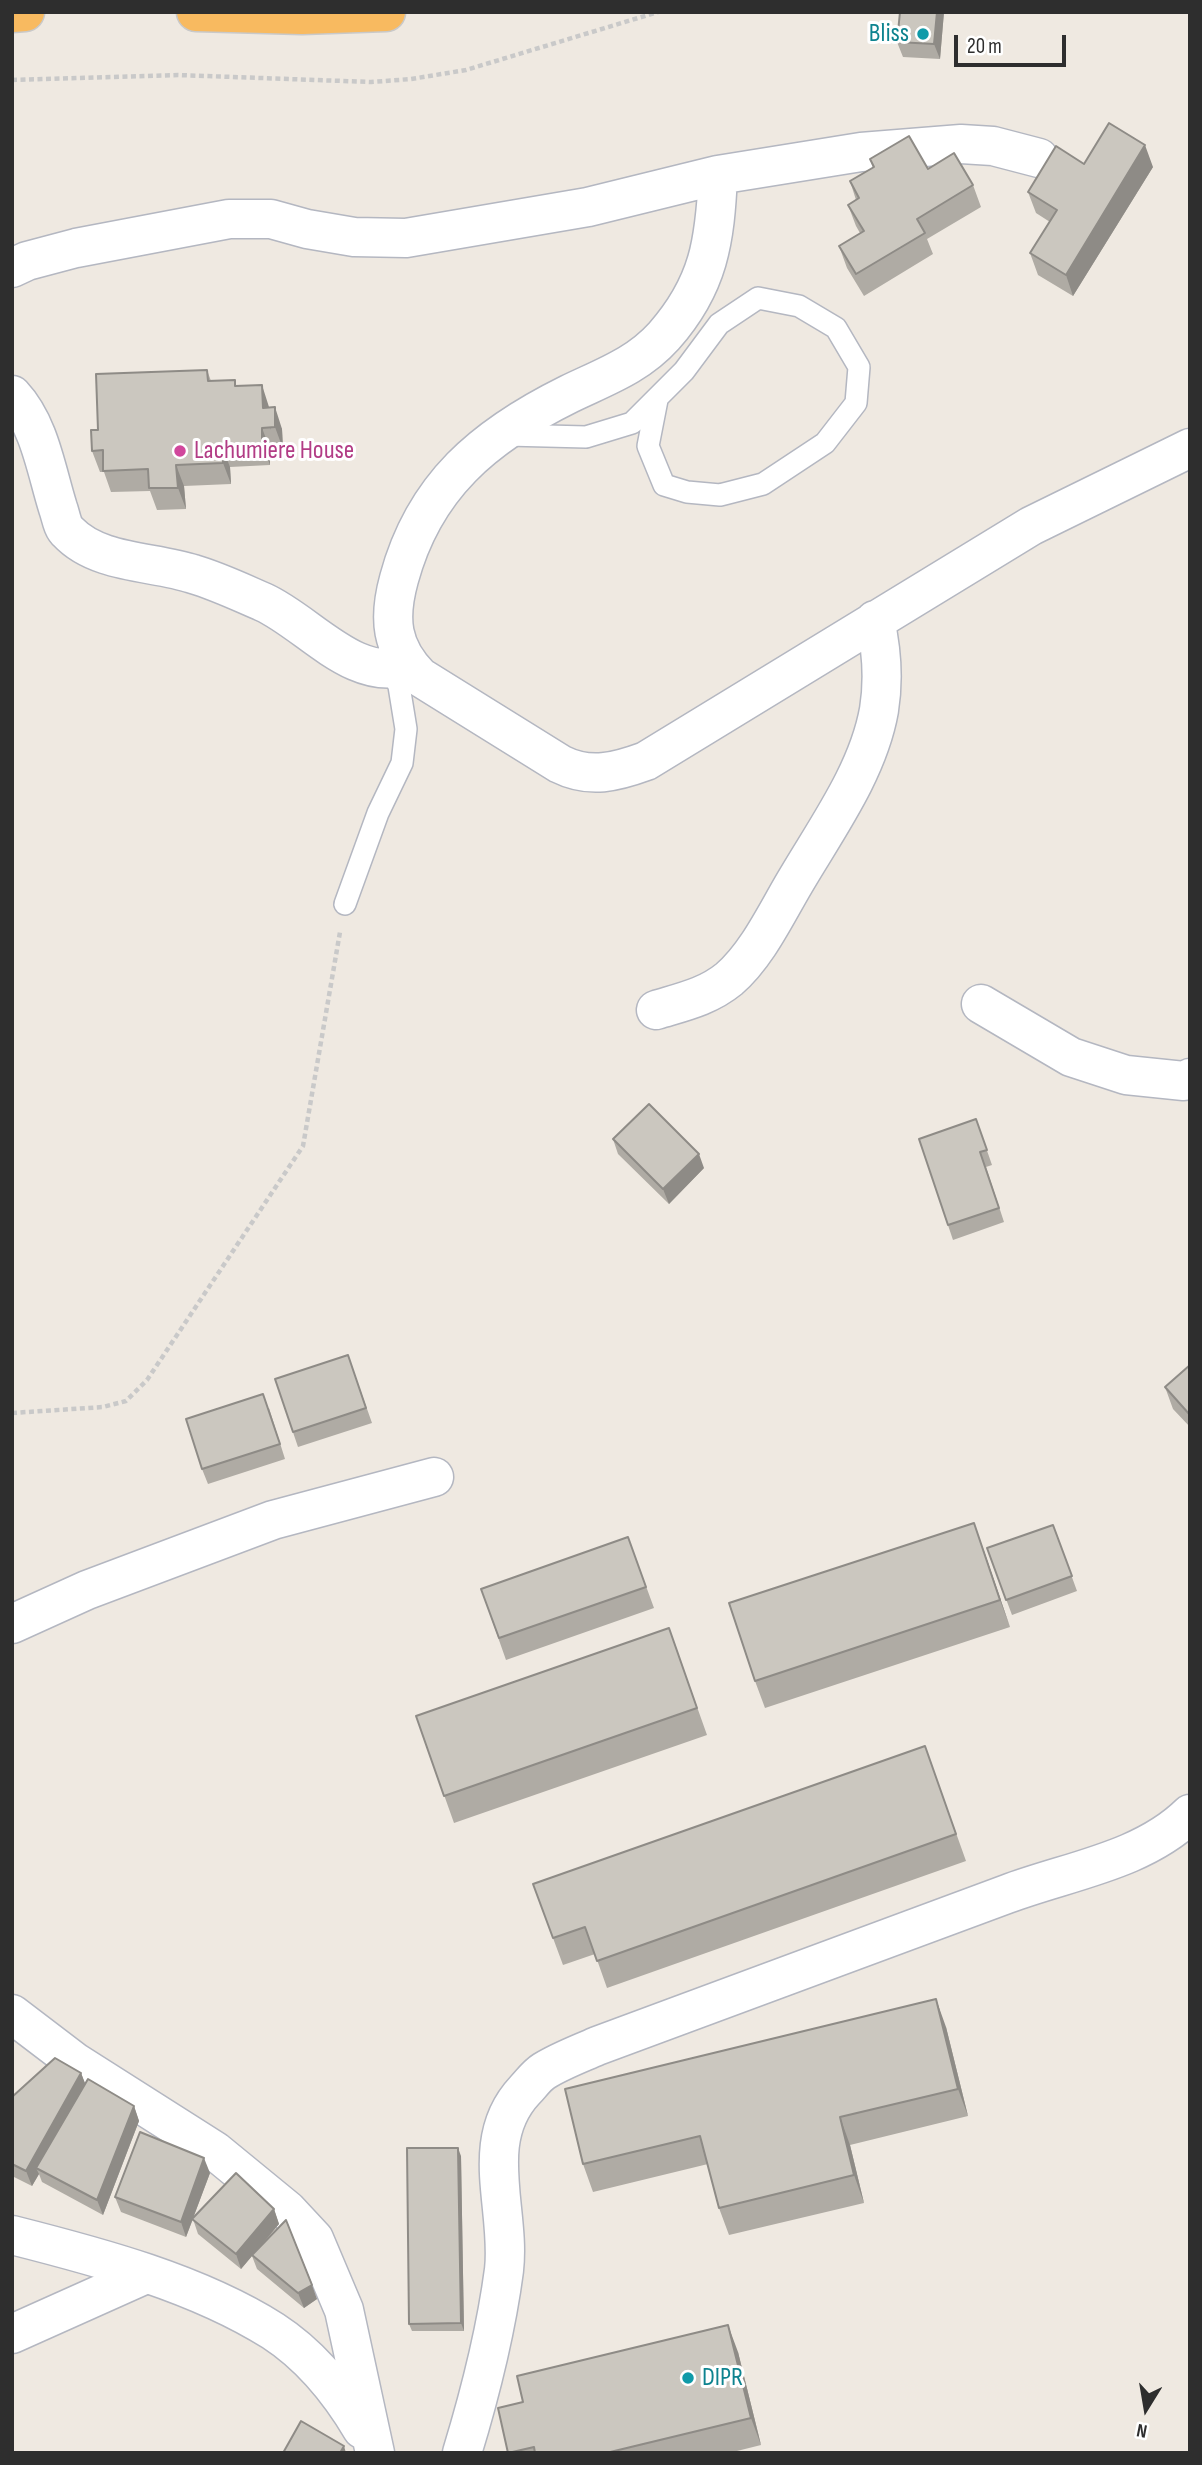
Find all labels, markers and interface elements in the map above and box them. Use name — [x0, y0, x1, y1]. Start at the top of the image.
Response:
place label: Bliss — [869, 18, 909, 50]
scale bar — [957, 21, 1069, 65]
marker: Bliss — [915, 26, 931, 42]
text: 20 m — [967, 34, 1002, 59]
place label: Lachumiere House — [194, 435, 354, 467]
marker: Lachumiere House — [172, 443, 188, 459]
place label: DIPR — [702, 2362, 743, 2394]
marker: DIPR — [680, 2370, 696, 2386]
north arrow — [1111, 2374, 1181, 2444]
text: N — [1135, 2418, 1149, 2442]

